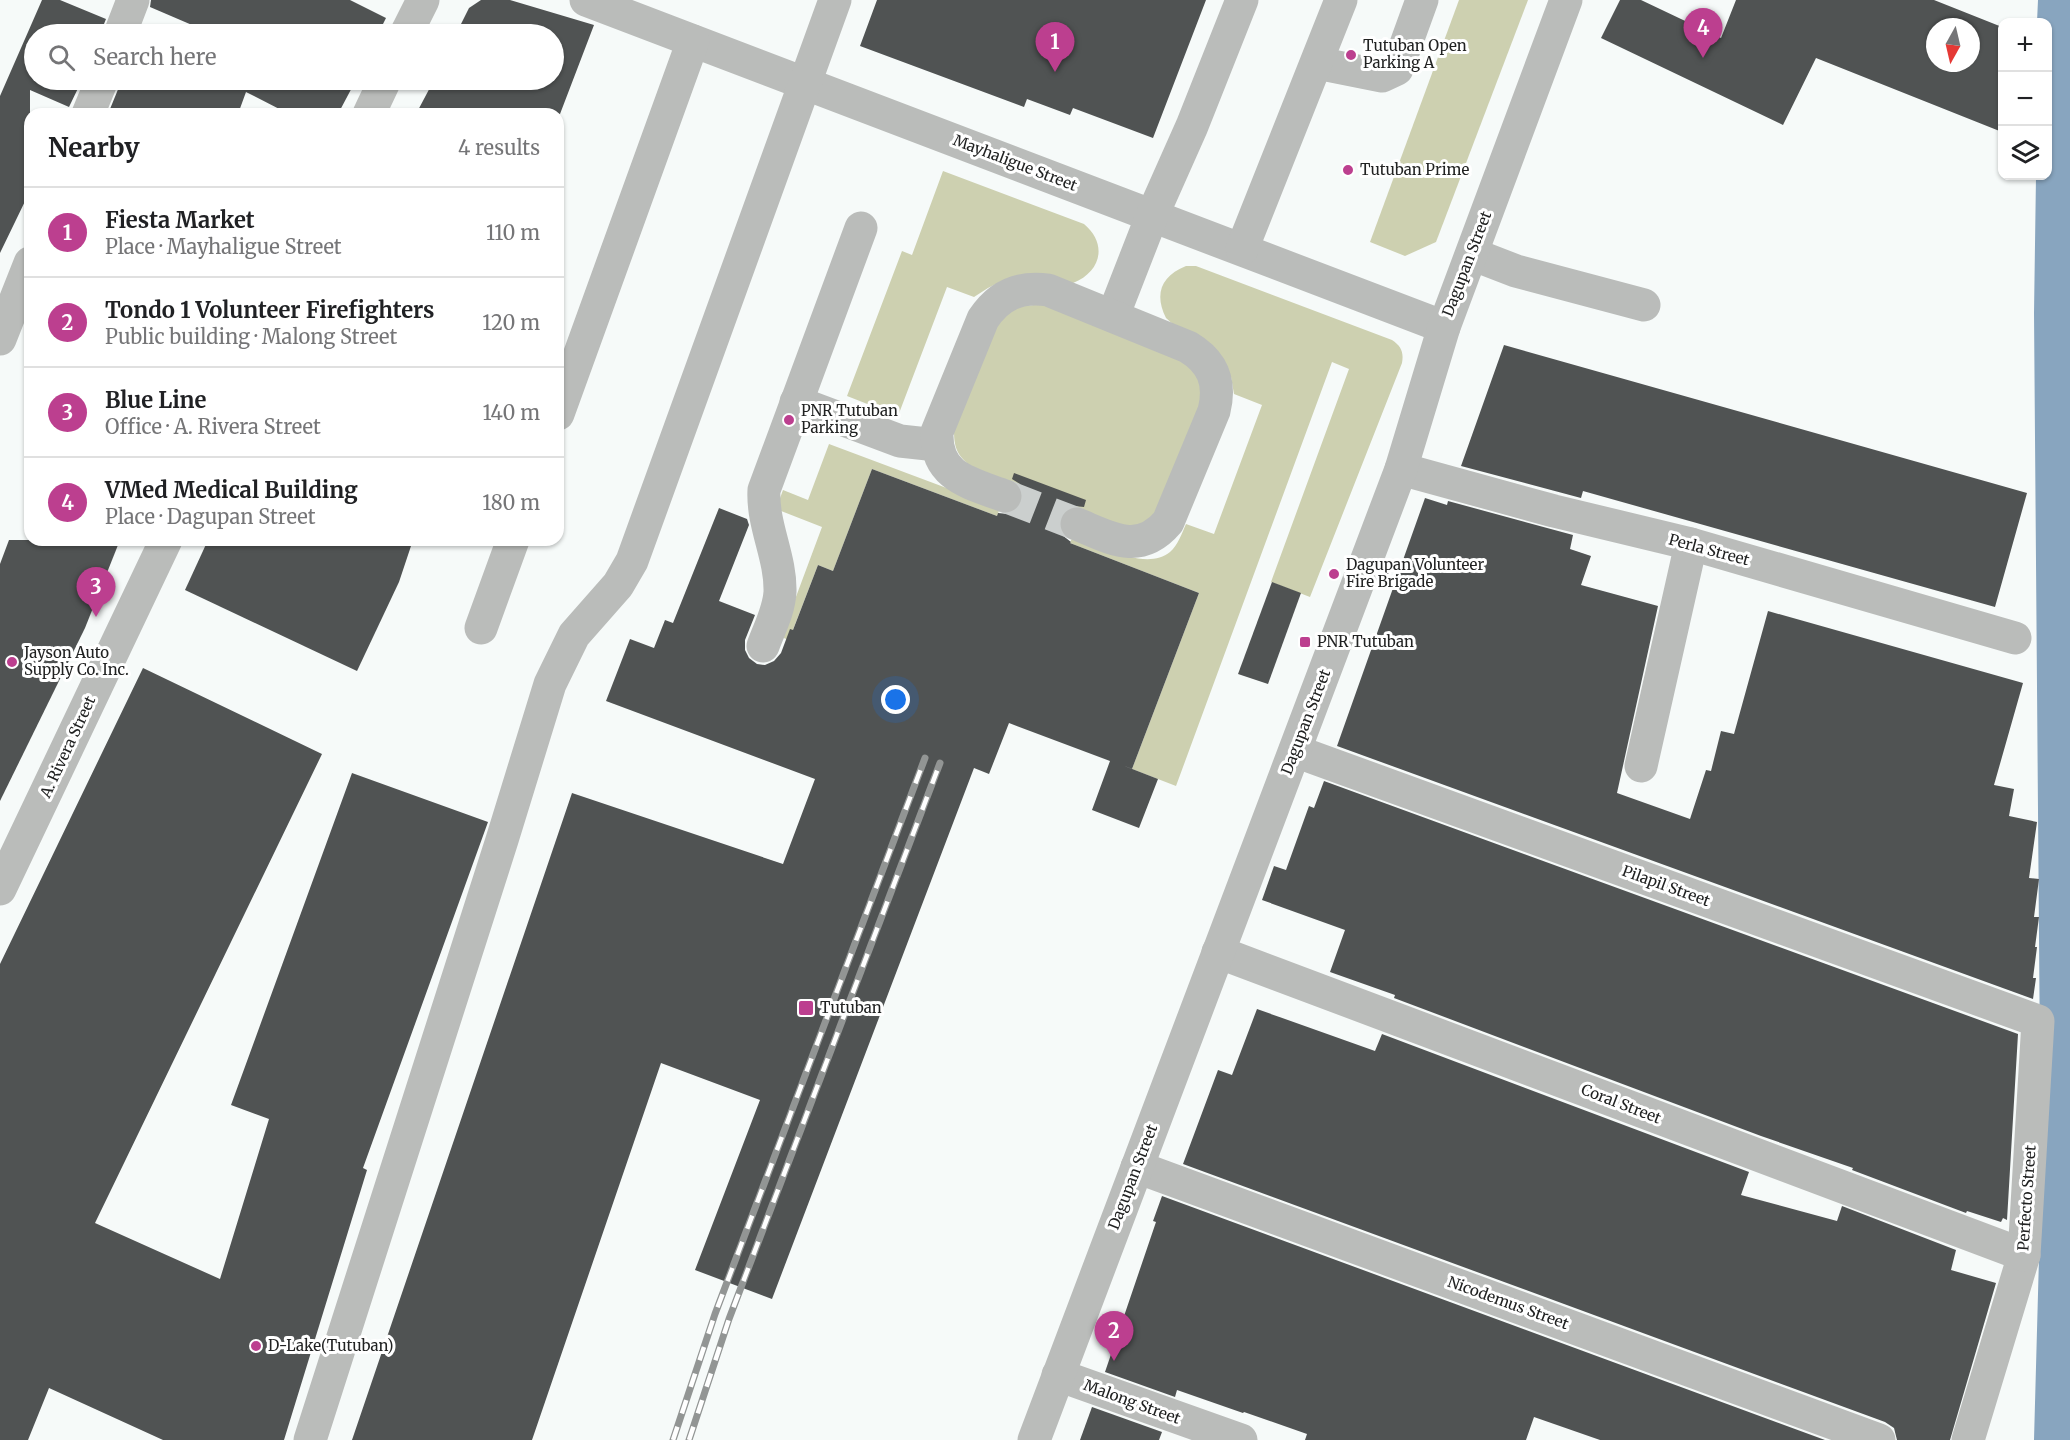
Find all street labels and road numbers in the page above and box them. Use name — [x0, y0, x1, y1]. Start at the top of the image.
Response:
street label: Mayhaligue Street — [951, 130, 1080, 195]
street label: Dagupan Street — [1438, 208, 1495, 319]
street label: Perla Street — [1667, 530, 1752, 569]
street label: Dagupan Street — [1277, 666, 1334, 777]
street label: A. Rivera Street — [35, 693, 100, 802]
street label: Pilapil Street — [1620, 861, 1713, 910]
street label: Coral Street — [1578, 1080, 1664, 1128]
street label: Dagupan Street — [1104, 1121, 1161, 1232]
street label: Perfecto Street — [2013, 1144, 2040, 1251]
street label: Nicodemus Street — [1445, 1272, 1571, 1333]
street label: Malong Street — [1081, 1375, 1183, 1428]

